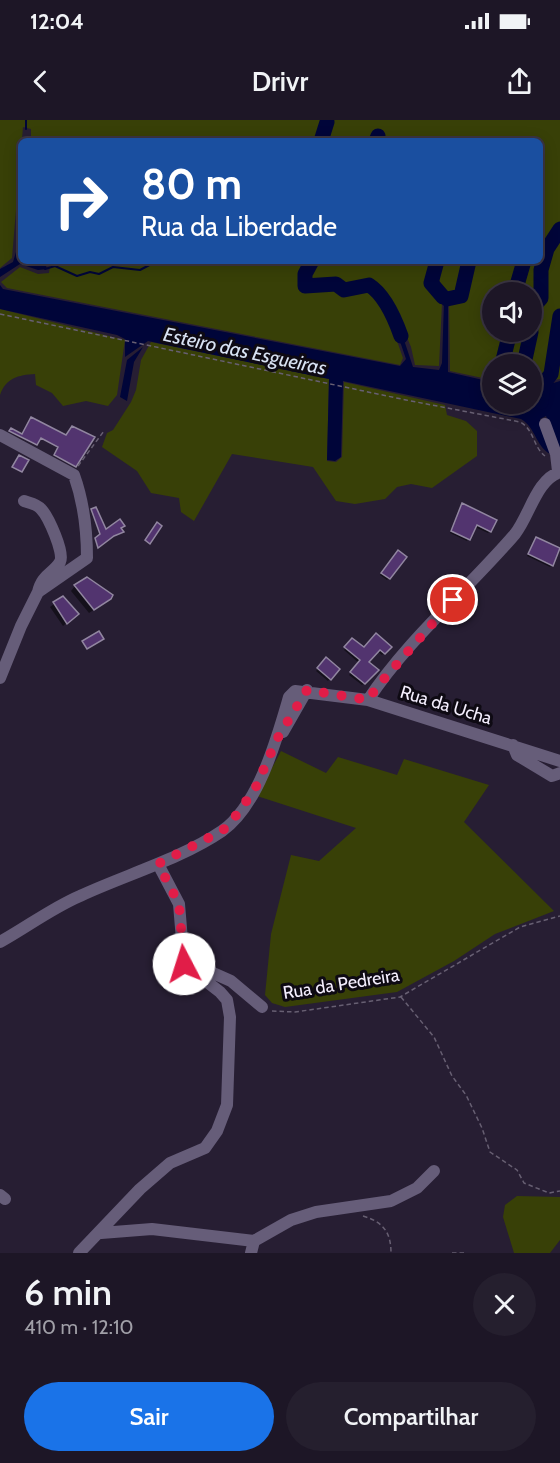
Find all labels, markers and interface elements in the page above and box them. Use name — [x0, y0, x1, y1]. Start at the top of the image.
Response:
text: 12:04 — [30, 8, 84, 35]
icon: back — [24, 65, 57, 98]
text: Drivr — [252, 65, 308, 98]
icon: share — [503, 65, 536, 98]
text: 80 m — [141, 158, 242, 210]
icon: right — [42, 162, 120, 240]
text: Rua da Liberdade — [141, 210, 337, 243]
map controls — [482, 282, 542, 414]
button: sound — [482, 282, 542, 342]
water label: Esteiro das Esgueiras — [161, 322, 329, 380]
button: layers — [482, 354, 542, 414]
pin — [427, 574, 478, 625]
icon: arrive — [436, 583, 469, 616]
street label: Rua da Ucha — [397, 681, 495, 729]
position arrow — [152, 932, 216, 996]
street label: Rua da Pedreira — [281, 964, 401, 1004]
text: 6 min — [24, 1270, 112, 1314]
button: close — [473, 1273, 536, 1336]
text: 410 m · 12:10 — [24, 1315, 133, 1339]
button: Sair — [24, 1382, 274, 1451]
button: Compartilhar — [286, 1382, 536, 1451]

